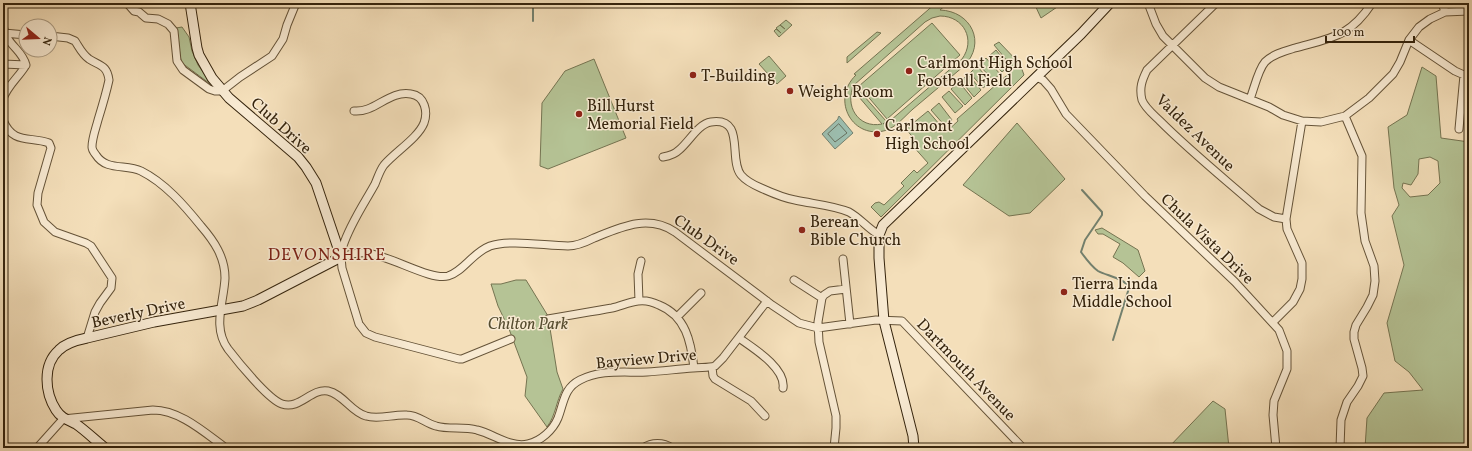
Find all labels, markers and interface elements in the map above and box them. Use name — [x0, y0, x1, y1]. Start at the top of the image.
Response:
north arrow — [18, 18, 58, 58]
scale bar — [1326, 18, 1414, 44]
text: 100 m — [1332, 25, 1365, 41]
text: N — [38, 35, 54, 47]
place label: Carlmont High School Football Field — [917, 53, 1073, 93]
place label: T-Building — [701, 66, 775, 88]
marker: Carlmont High School Football Field — [904, 66, 914, 76]
marker: T-Building — [688, 70, 698, 80]
place label: Weight Room — [798, 82, 894, 104]
marker: Weight Room — [785, 86, 795, 96]
street label: Valdez Avenue — [1150, 90, 1239, 177]
street label: Club Drive — [245, 93, 316, 160]
place label: Bill Hurst Memorial Field — [587, 96, 694, 136]
marker: Bill Hurst Memorial Field — [574, 109, 584, 119]
place label: Carlmont High School — [885, 116, 970, 156]
marker: Carlmont High School — [872, 129, 882, 139]
street label: Chula Vista Drive — [1155, 189, 1258, 290]
street label: Club Drive — [669, 210, 743, 271]
place label: Berean Bible Church — [810, 212, 901, 252]
marker: Berean Bible Church — [797, 225, 807, 235]
district label: DEVONSHIRE — [268, 244, 386, 267]
place label: Tierra Linda Middle School — [1072, 274, 1172, 314]
marker: Tierra Linda Middle School — [1059, 287, 1069, 297]
street label: Beverly Drive — [90, 293, 187, 335]
park label: Chilton Park — [488, 314, 569, 336]
street label: Dartmouth Avenue — [911, 314, 1020, 426]
street label: Bayview Drive — [595, 345, 697, 375]

